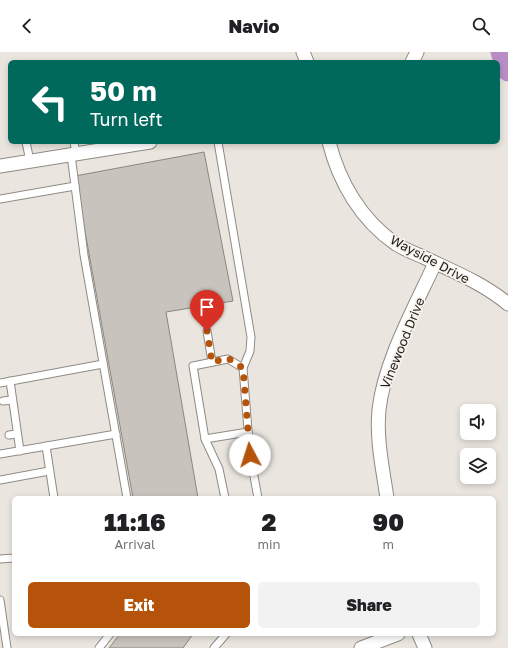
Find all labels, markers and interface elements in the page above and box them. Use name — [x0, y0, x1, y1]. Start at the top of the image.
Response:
icon: back — [16, 15, 38, 37]
text: Navio — [229, 15, 279, 37]
icon: search — [470, 15, 492, 37]
text: 50 m — [90, 74, 157, 107]
icon: left — [24, 76, 76, 128]
text: Turn left — [90, 108, 163, 130]
street label: Wayside Drive — [388, 231, 472, 287]
pin — [190, 290, 224, 331]
street label: Vinewood Drive — [376, 295, 428, 391]
icon: arrive — [196, 296, 218, 318]
map controls — [460, 404, 496, 484]
button: sound — [460, 404, 496, 440]
position arrow — [229, 434, 271, 476]
button: layers — [460, 448, 496, 484]
text: 11:16 — [104, 507, 166, 536]
text: 2 — [262, 507, 276, 536]
text: 90 — [373, 507, 404, 536]
text: Arrival — [114, 536, 155, 552]
text: min — [258, 536, 281, 552]
text: m — [383, 536, 394, 552]
button: Exit — [28, 582, 250, 628]
button: Share — [258, 582, 480, 628]

